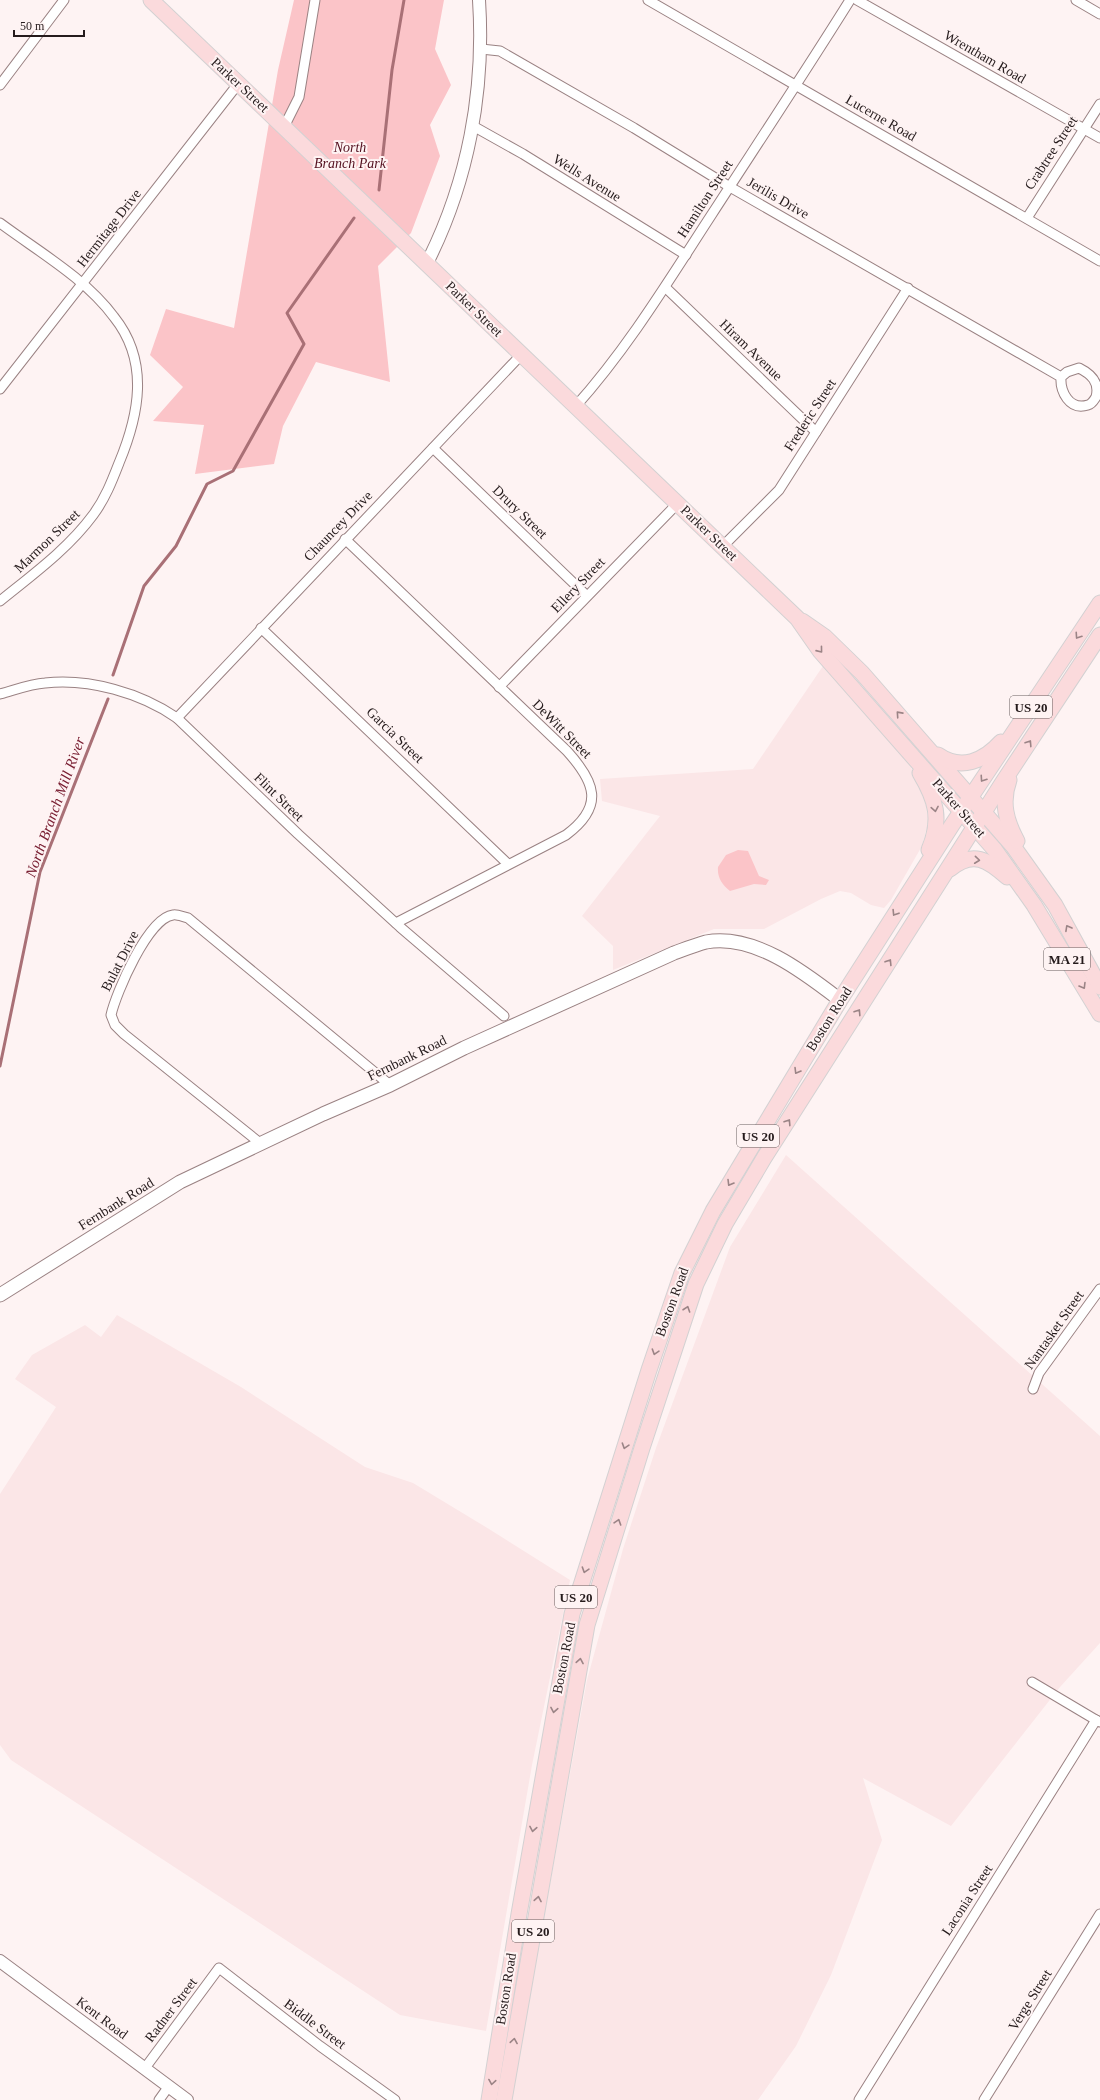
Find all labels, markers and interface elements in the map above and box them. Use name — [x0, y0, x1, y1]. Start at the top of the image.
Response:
scale bar — [14, 12, 84, 38]
text: 50 m — [20, 19, 45, 33]
street label: Wrentham Road — [942, 28, 1028, 86]
street label: Parker Street — [208, 55, 272, 115]
street label: Lucerne Road — [843, 92, 919, 144]
street label: Crabtree Street — [1022, 113, 1080, 192]
park label: North Branch Park — [314, 140, 387, 171]
street label: Wells Avenue — [550, 151, 624, 205]
street label: Hamilton Street — [674, 157, 736, 240]
street label: Jerilis Drive — [744, 174, 812, 222]
street label: Hermitage Drive — [74, 186, 144, 270]
street label: Parker Street — [443, 278, 505, 340]
street label: Hiram Avenue — [717, 316, 785, 384]
street label: Frederic Street — [781, 376, 839, 454]
street label: Drury Street — [490, 482, 550, 542]
street label: Chauncey Drive — [301, 488, 375, 564]
street label: Parker Street — [678, 502, 740, 564]
street label: Marmon Street — [11, 506, 83, 576]
street label: Ellery Street — [548, 554, 608, 616]
one-way arrow — [1075, 632, 1083, 639]
one-way arrow — [815, 646, 822, 653]
road number: US 20 — [1010, 696, 1052, 718]
street label: DeWitt Street — [530, 697, 595, 762]
street label: Garcia Street — [363, 704, 427, 766]
one-way arrow — [896, 711, 903, 719]
water label: North Branch Mill River — [22, 735, 88, 880]
one-way arrow — [1024, 741, 1031, 748]
street label: Flint Street — [251, 770, 307, 824]
one-way arrow — [980, 775, 988, 782]
street label: Parker Street — [929, 776, 989, 840]
one-way arrow — [930, 806, 939, 812]
one-way arrow — [974, 855, 980, 864]
one-way arrow — [893, 909, 900, 916]
one-way arrow — [1066, 925, 1073, 932]
street label: Bulat Drive — [98, 928, 142, 994]
road number: MA 21 — [1044, 948, 1090, 970]
one-way arrow — [885, 960, 892, 967]
one-way arrow — [1079, 982, 1086, 989]
street label: Boston Road — [803, 984, 855, 1054]
one-way arrow — [853, 1009, 861, 1016]
street label: Fernbank Road — [365, 1032, 449, 1084]
one-way arrow — [795, 1067, 802, 1074]
one-way arrow — [783, 1119, 790, 1126]
road number: US 20 — [737, 1125, 779, 1147]
street label: Fernbank Road — [76, 1175, 156, 1233]
one-way arrow — [728, 1179, 735, 1186]
street label: Boston Road — [653, 1265, 691, 1339]
street label: Nantasket Street — [1021, 1288, 1087, 1372]
one-way arrow — [682, 1306, 690, 1313]
one-way arrow — [651, 1348, 660, 1355]
one-way arrow — [621, 1442, 629, 1449]
one-way arrow — [613, 1519, 622, 1526]
one-way arrow — [581, 1566, 590, 1573]
road number: US 20 — [555, 1586, 597, 1608]
street label: Boston Road — [550, 1621, 578, 1695]
one-way arrow — [575, 1658, 584, 1664]
one-way arrow — [550, 1707, 559, 1713]
one-way arrow — [529, 1826, 538, 1832]
street label: Laconia Street — [939, 1862, 995, 1938]
one-way arrow — [534, 1896, 542, 1902]
road number: US 20 — [512, 1920, 554, 1942]
street label: Boston Road — [493, 1952, 519, 2026]
street label: Verge Street — [1005, 1967, 1055, 2033]
street label: Radner Street — [142, 1975, 200, 2045]
street label: Kent Road — [73, 1994, 131, 2042]
street label: Biddle Street — [281, 1996, 349, 2052]
one-way arrow — [509, 2038, 518, 2044]
one-way arrow — [488, 2079, 497, 2085]

